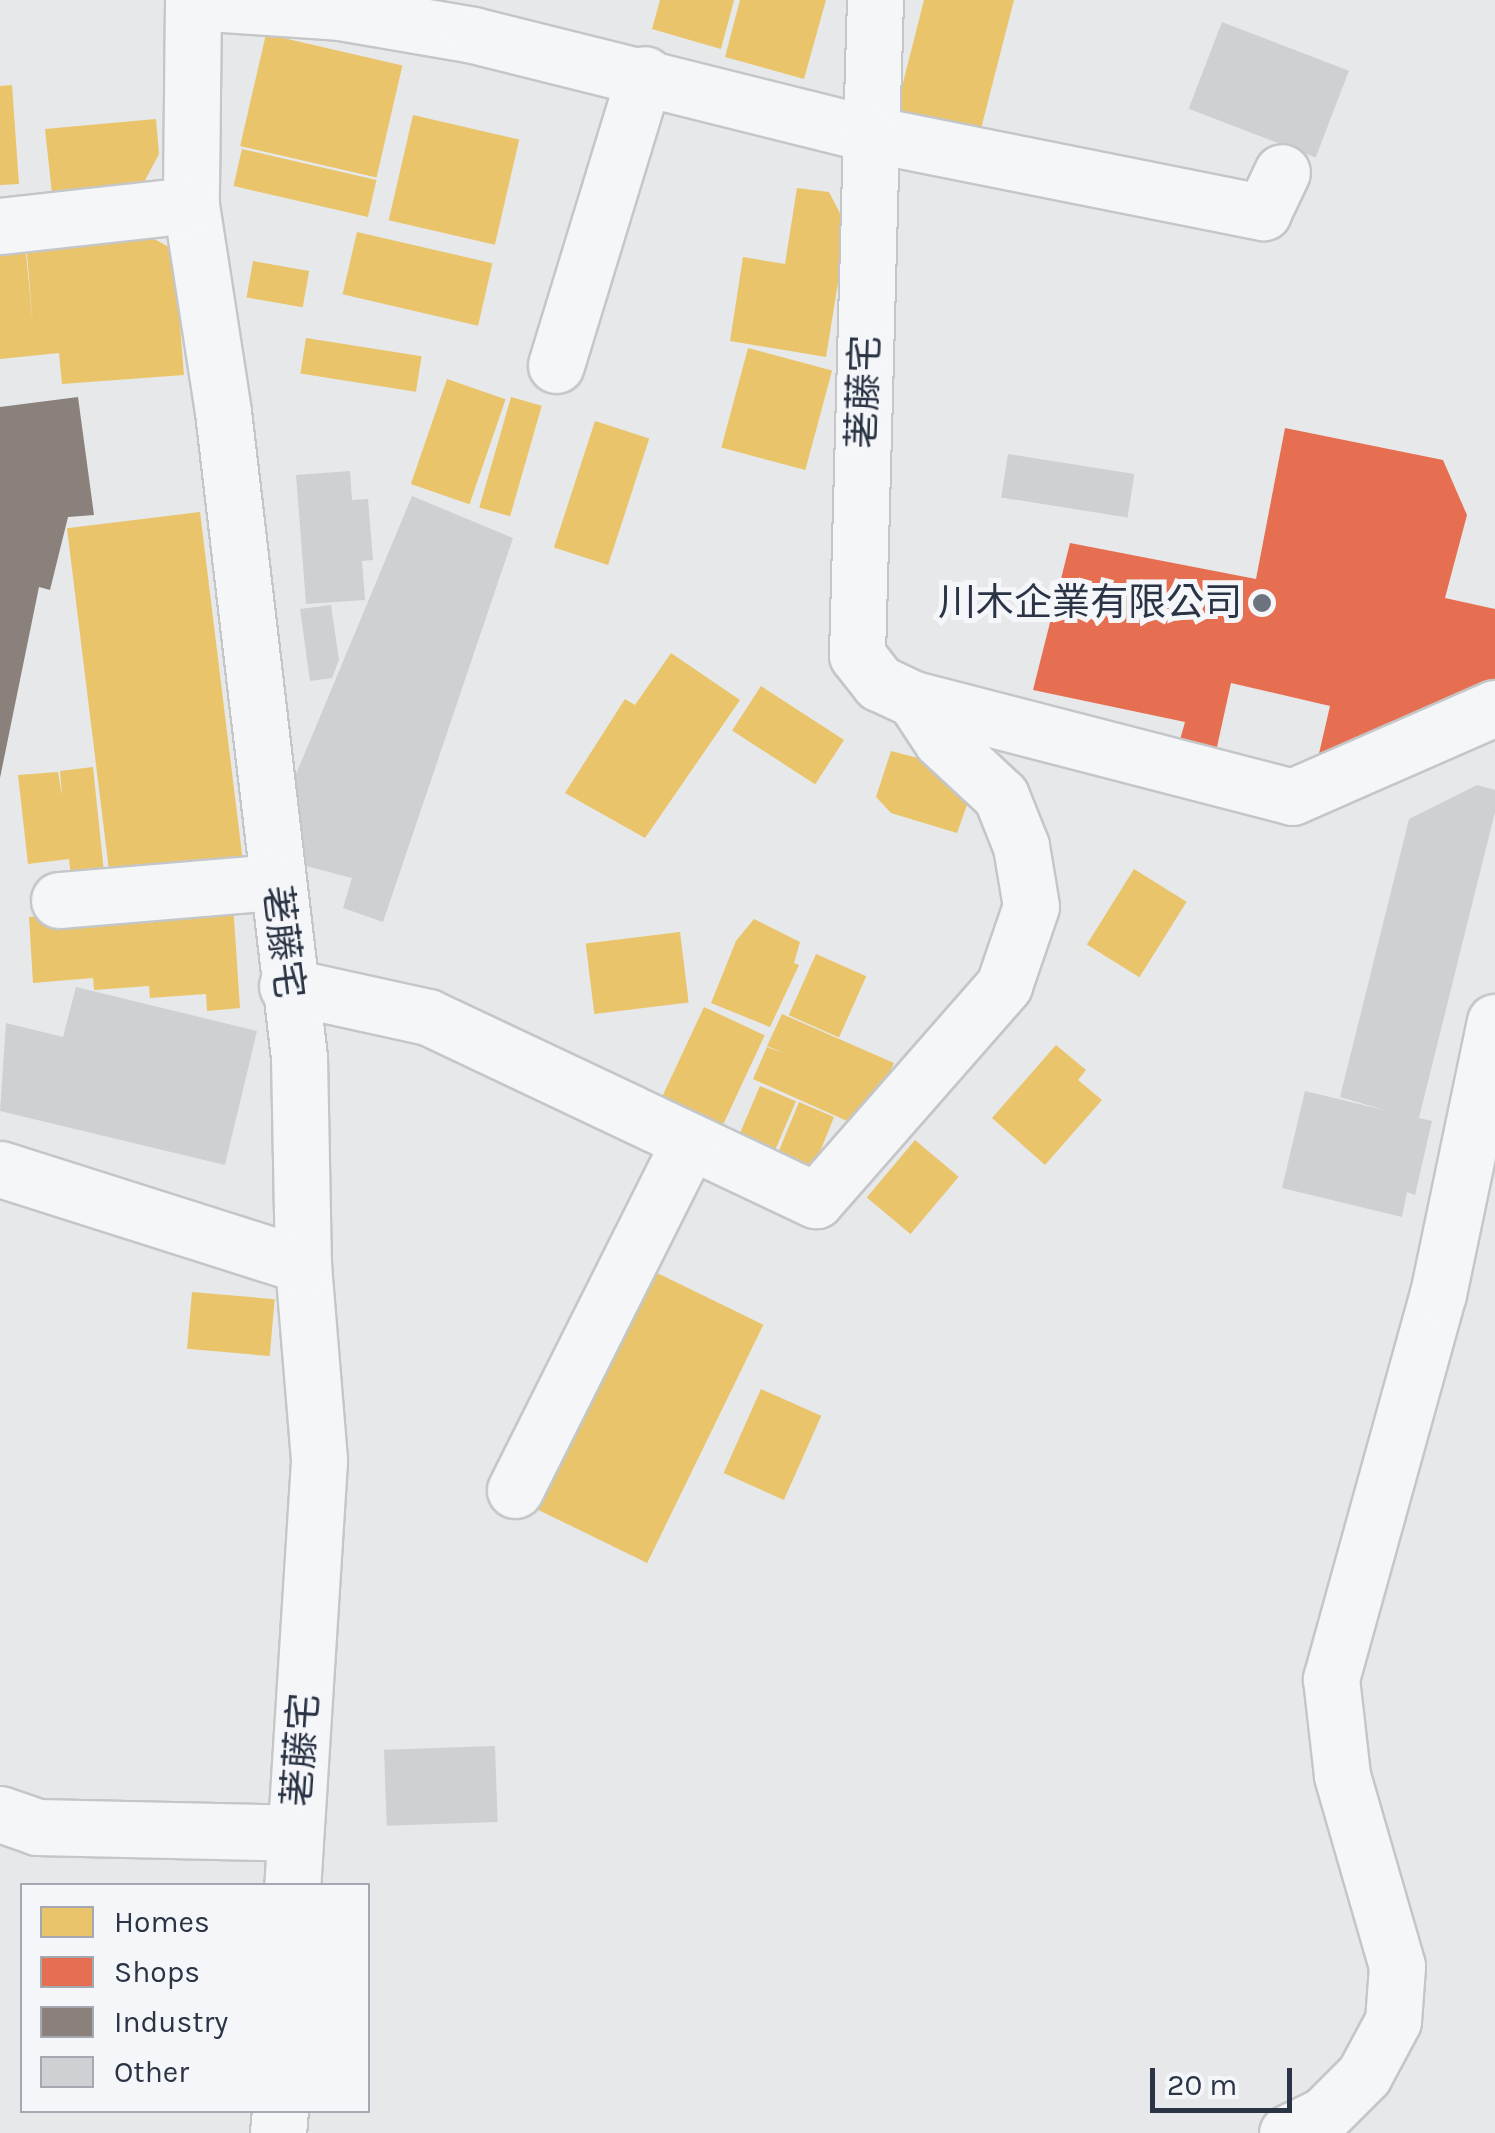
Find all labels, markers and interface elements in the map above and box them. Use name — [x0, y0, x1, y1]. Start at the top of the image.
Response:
street label: 荖藤宅 — [839, 334, 889, 450]
place label: 川木企業有限公司 — [938, 580, 1242, 626]
marker: 川木企業有限公司 — [1251, 592, 1273, 614]
street label: 荖藤宅 — [253, 883, 313, 1001]
street label: 荖藤宅 — [274, 1692, 328, 1808]
legend — [20, 1883, 370, 2113]
text: Homes — [114, 1904, 210, 1940]
text: Shops — [114, 1954, 200, 1990]
text: Industry — [114, 2004, 228, 2040]
scale bar — [1155, 2048, 1298, 2110]
text: Other — [114, 2054, 189, 2090]
text: 20 m — [1167, 2067, 1237, 2103]

